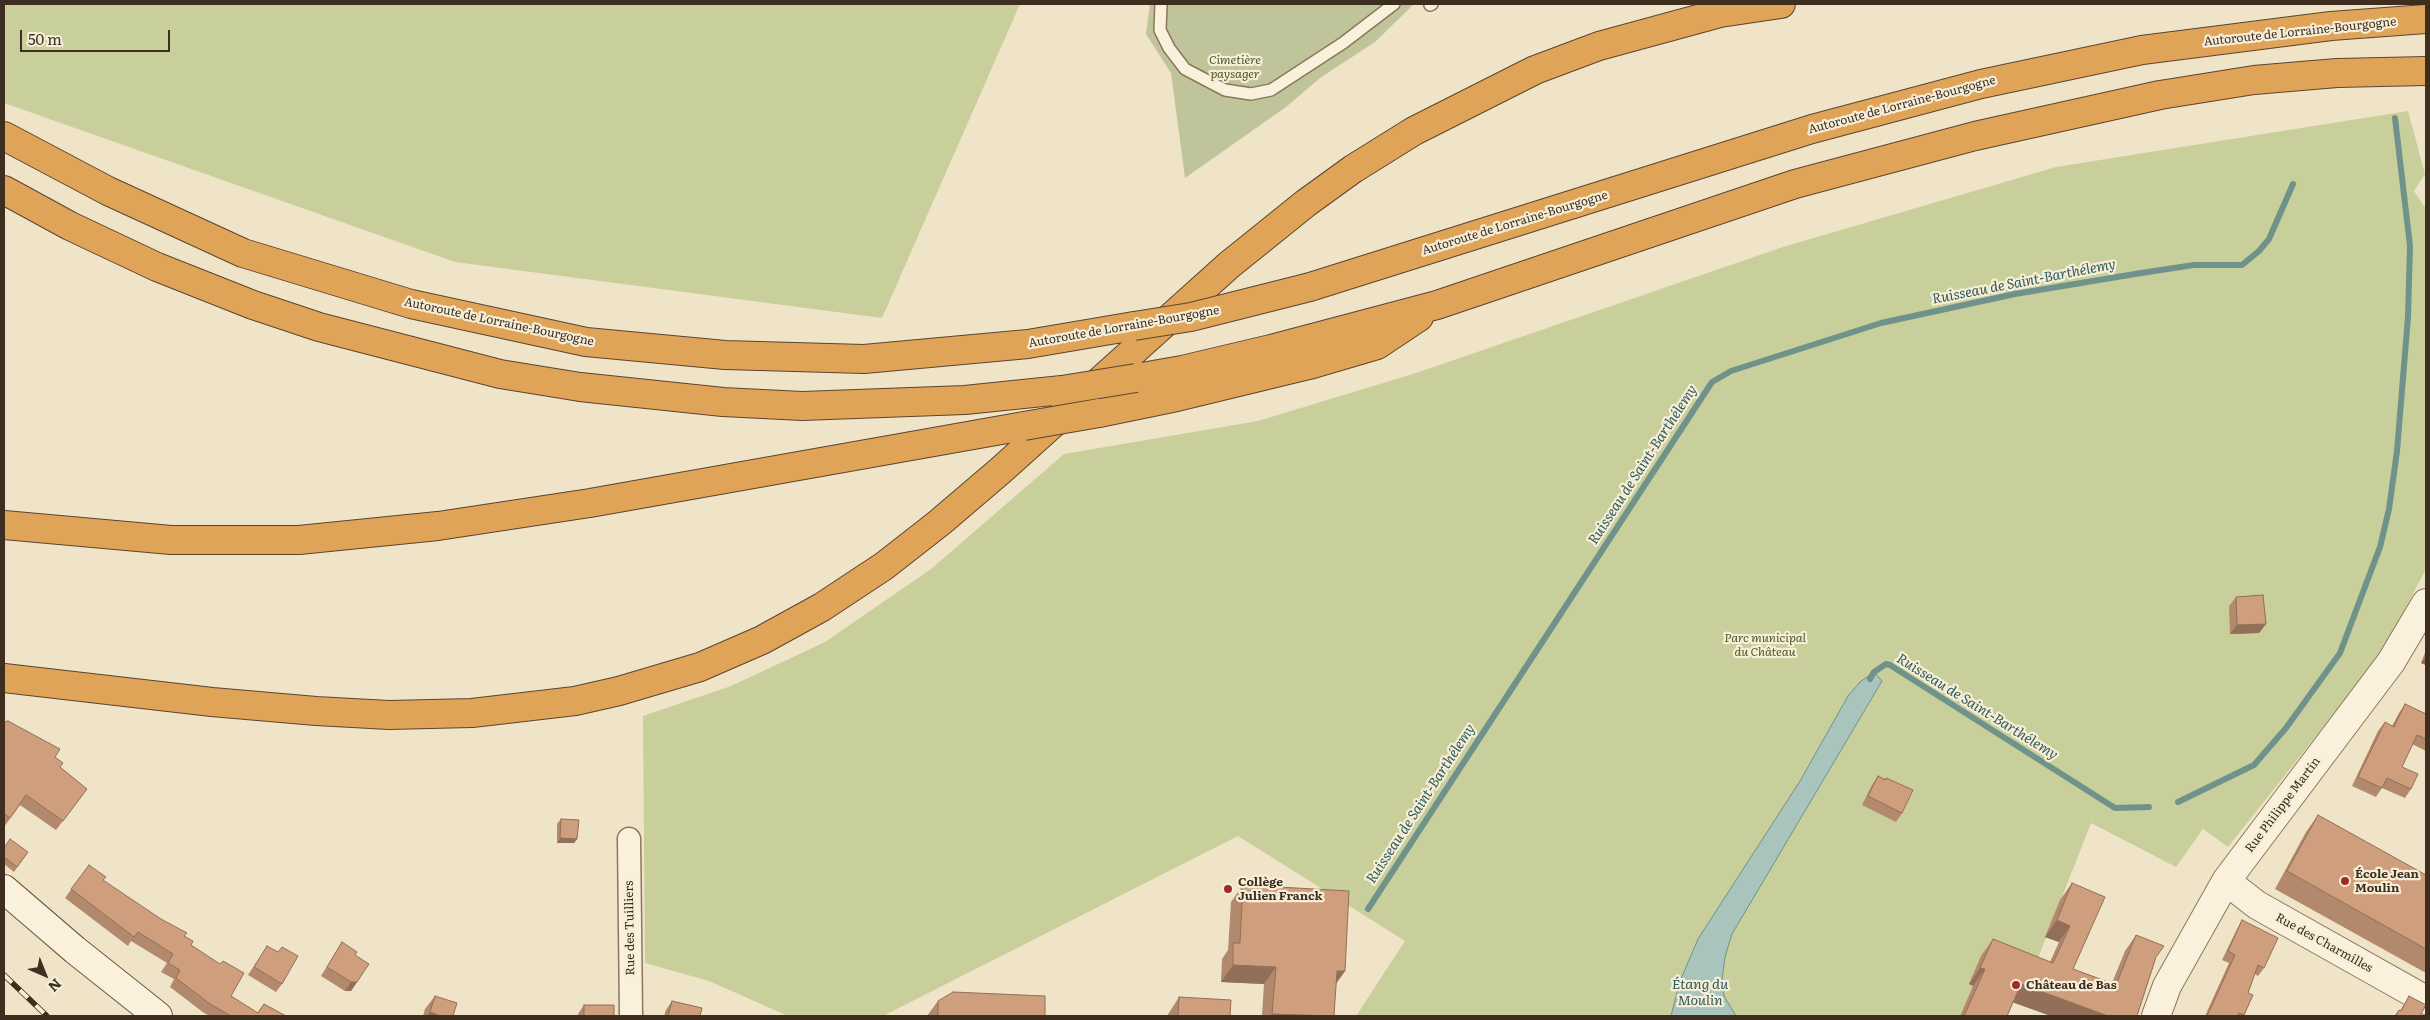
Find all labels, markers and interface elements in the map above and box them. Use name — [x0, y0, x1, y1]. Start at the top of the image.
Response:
street label: Autoroute de Lorraine-Bourgogne — [2203, 15, 2397, 49]
scale bar — [22, 20, 172, 52]
text: 50 m — [28, 27, 62, 50]
park label: Cimetière paysager — [1209, 53, 1261, 81]
street label: Autoroute de Lorraine-Bourgogne — [1807, 73, 1997, 137]
street label: Autoroute de Lorraine-Bourgogne — [1420, 188, 1610, 258]
water label: Ruisseau de Saint-Barthélemy — [1931, 256, 2117, 308]
street label: Autoroute de Lorraine-Bourgogne — [403, 295, 595, 349]
street label: Autoroute de Lorraine-Bourgogne — [1027, 303, 1221, 351]
water label: Ruisseau de Saint-Barthélemy — [1585, 382, 1701, 548]
park label: Parc municipal du Château — [1724, 631, 1806, 659]
water label: Ruisseau de Saint-Barthélemy — [1893, 650, 2061, 764]
water label: Ruisseau de Saint-Barthélemy — [1363, 721, 1479, 887]
street label: Rue Philippe Martin — [2242, 755, 2324, 855]
place label: École Jean Moulin — [2355, 867, 2419, 895]
place label: Collège Julien Franck — [1238, 875, 1322, 903]
marker: École Jean Moulin — [2339, 875, 2351, 887]
street label: Rue des Tuilliers — [622, 880, 638, 976]
marker: Collège Julien Franck — [1222, 883, 1234, 895]
street label: Rue des Charmilles — [2273, 910, 2375, 976]
north arrow — [20, 950, 70, 1000]
text: N — [44, 975, 67, 997]
water label: Étang du Moulin — [1672, 977, 1728, 1010]
place label: Château de Bas — [2026, 978, 2117, 992]
marker: Château de Bas — [2010, 979, 2022, 991]

